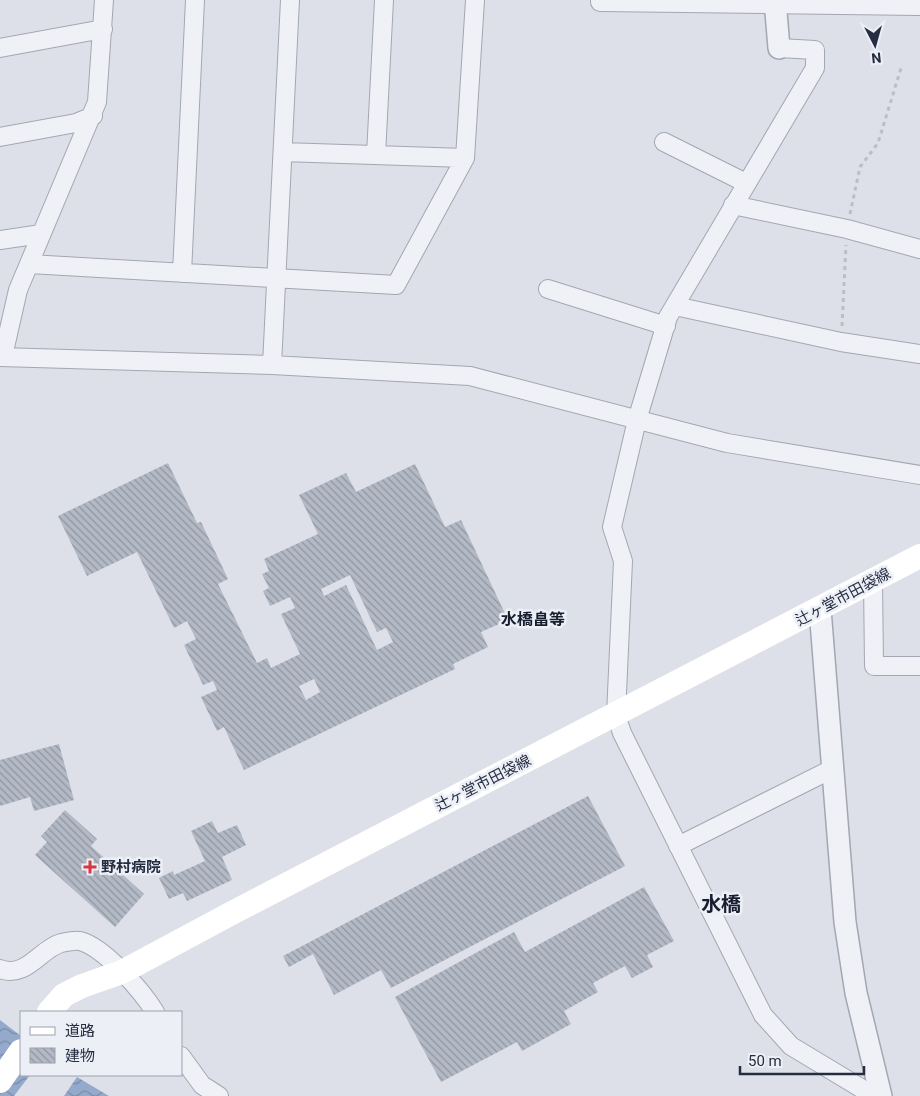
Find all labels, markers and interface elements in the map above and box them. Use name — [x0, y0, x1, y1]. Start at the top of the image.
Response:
north arrow — [850, 20, 900, 70]
text: N — [871, 49, 882, 66]
street label: 辻ヶ堂市田袋線 — [792, 564, 894, 630]
district label: 水橋畠等 — [501, 610, 565, 629]
street label: 辻ヶ堂市田袋線 — [432, 751, 534, 815]
place label: 野村病院 — [101, 858, 161, 876]
marker: 野村病院 — [83, 860, 97, 874]
district label: 水橋 — [701, 892, 741, 916]
legend — [20, 1011, 182, 1076]
text: 道路 — [65, 1022, 95, 1040]
scale bar — [740, 1044, 864, 1076]
text: 建物 — [65, 1047, 95, 1065]
text: 50 m — [748, 1052, 782, 1070]

